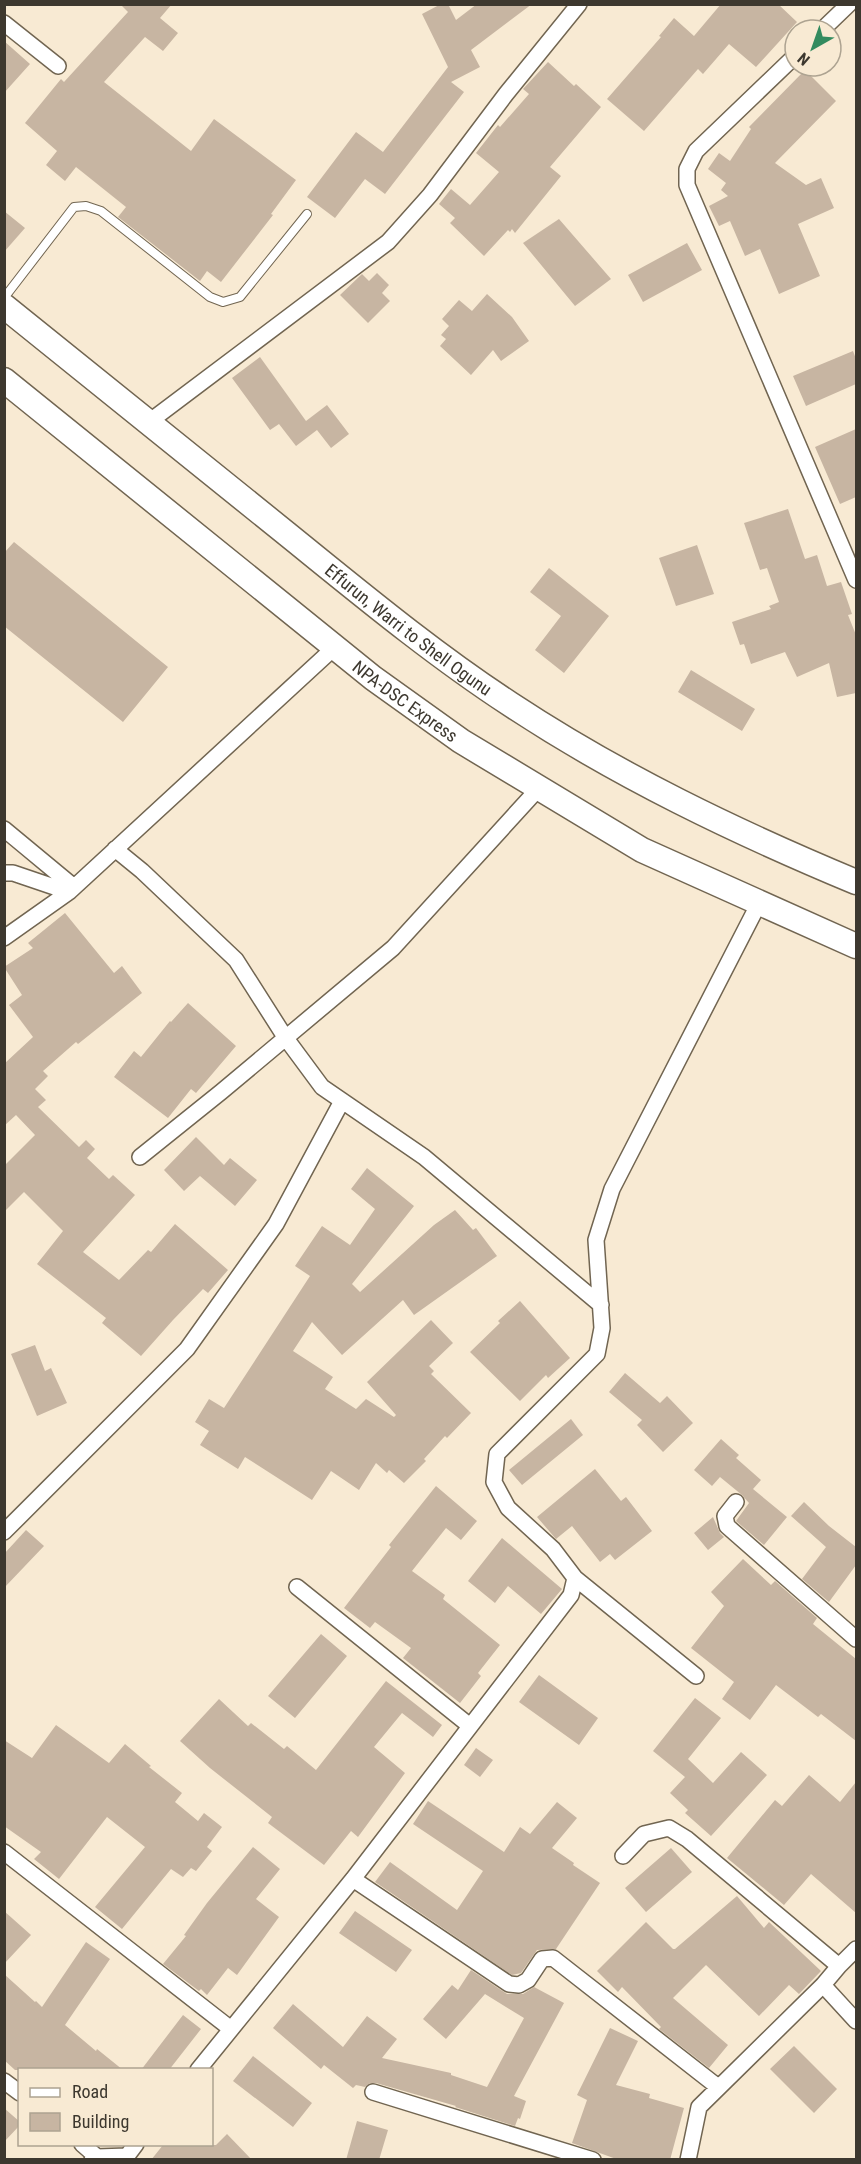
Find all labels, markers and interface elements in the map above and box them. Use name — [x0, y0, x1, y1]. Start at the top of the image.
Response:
north arrow — [783, 18, 843, 78]
text: N — [794, 49, 814, 70]
street label: Effurun, Warri to Shell Ogunu — [321, 559, 496, 699]
street label: NPA-DSC Express — [349, 656, 462, 746]
legend — [18, 2068, 213, 2146]
text: Road — [72, 2081, 108, 2102]
text: Building — [72, 2111, 129, 2132]

